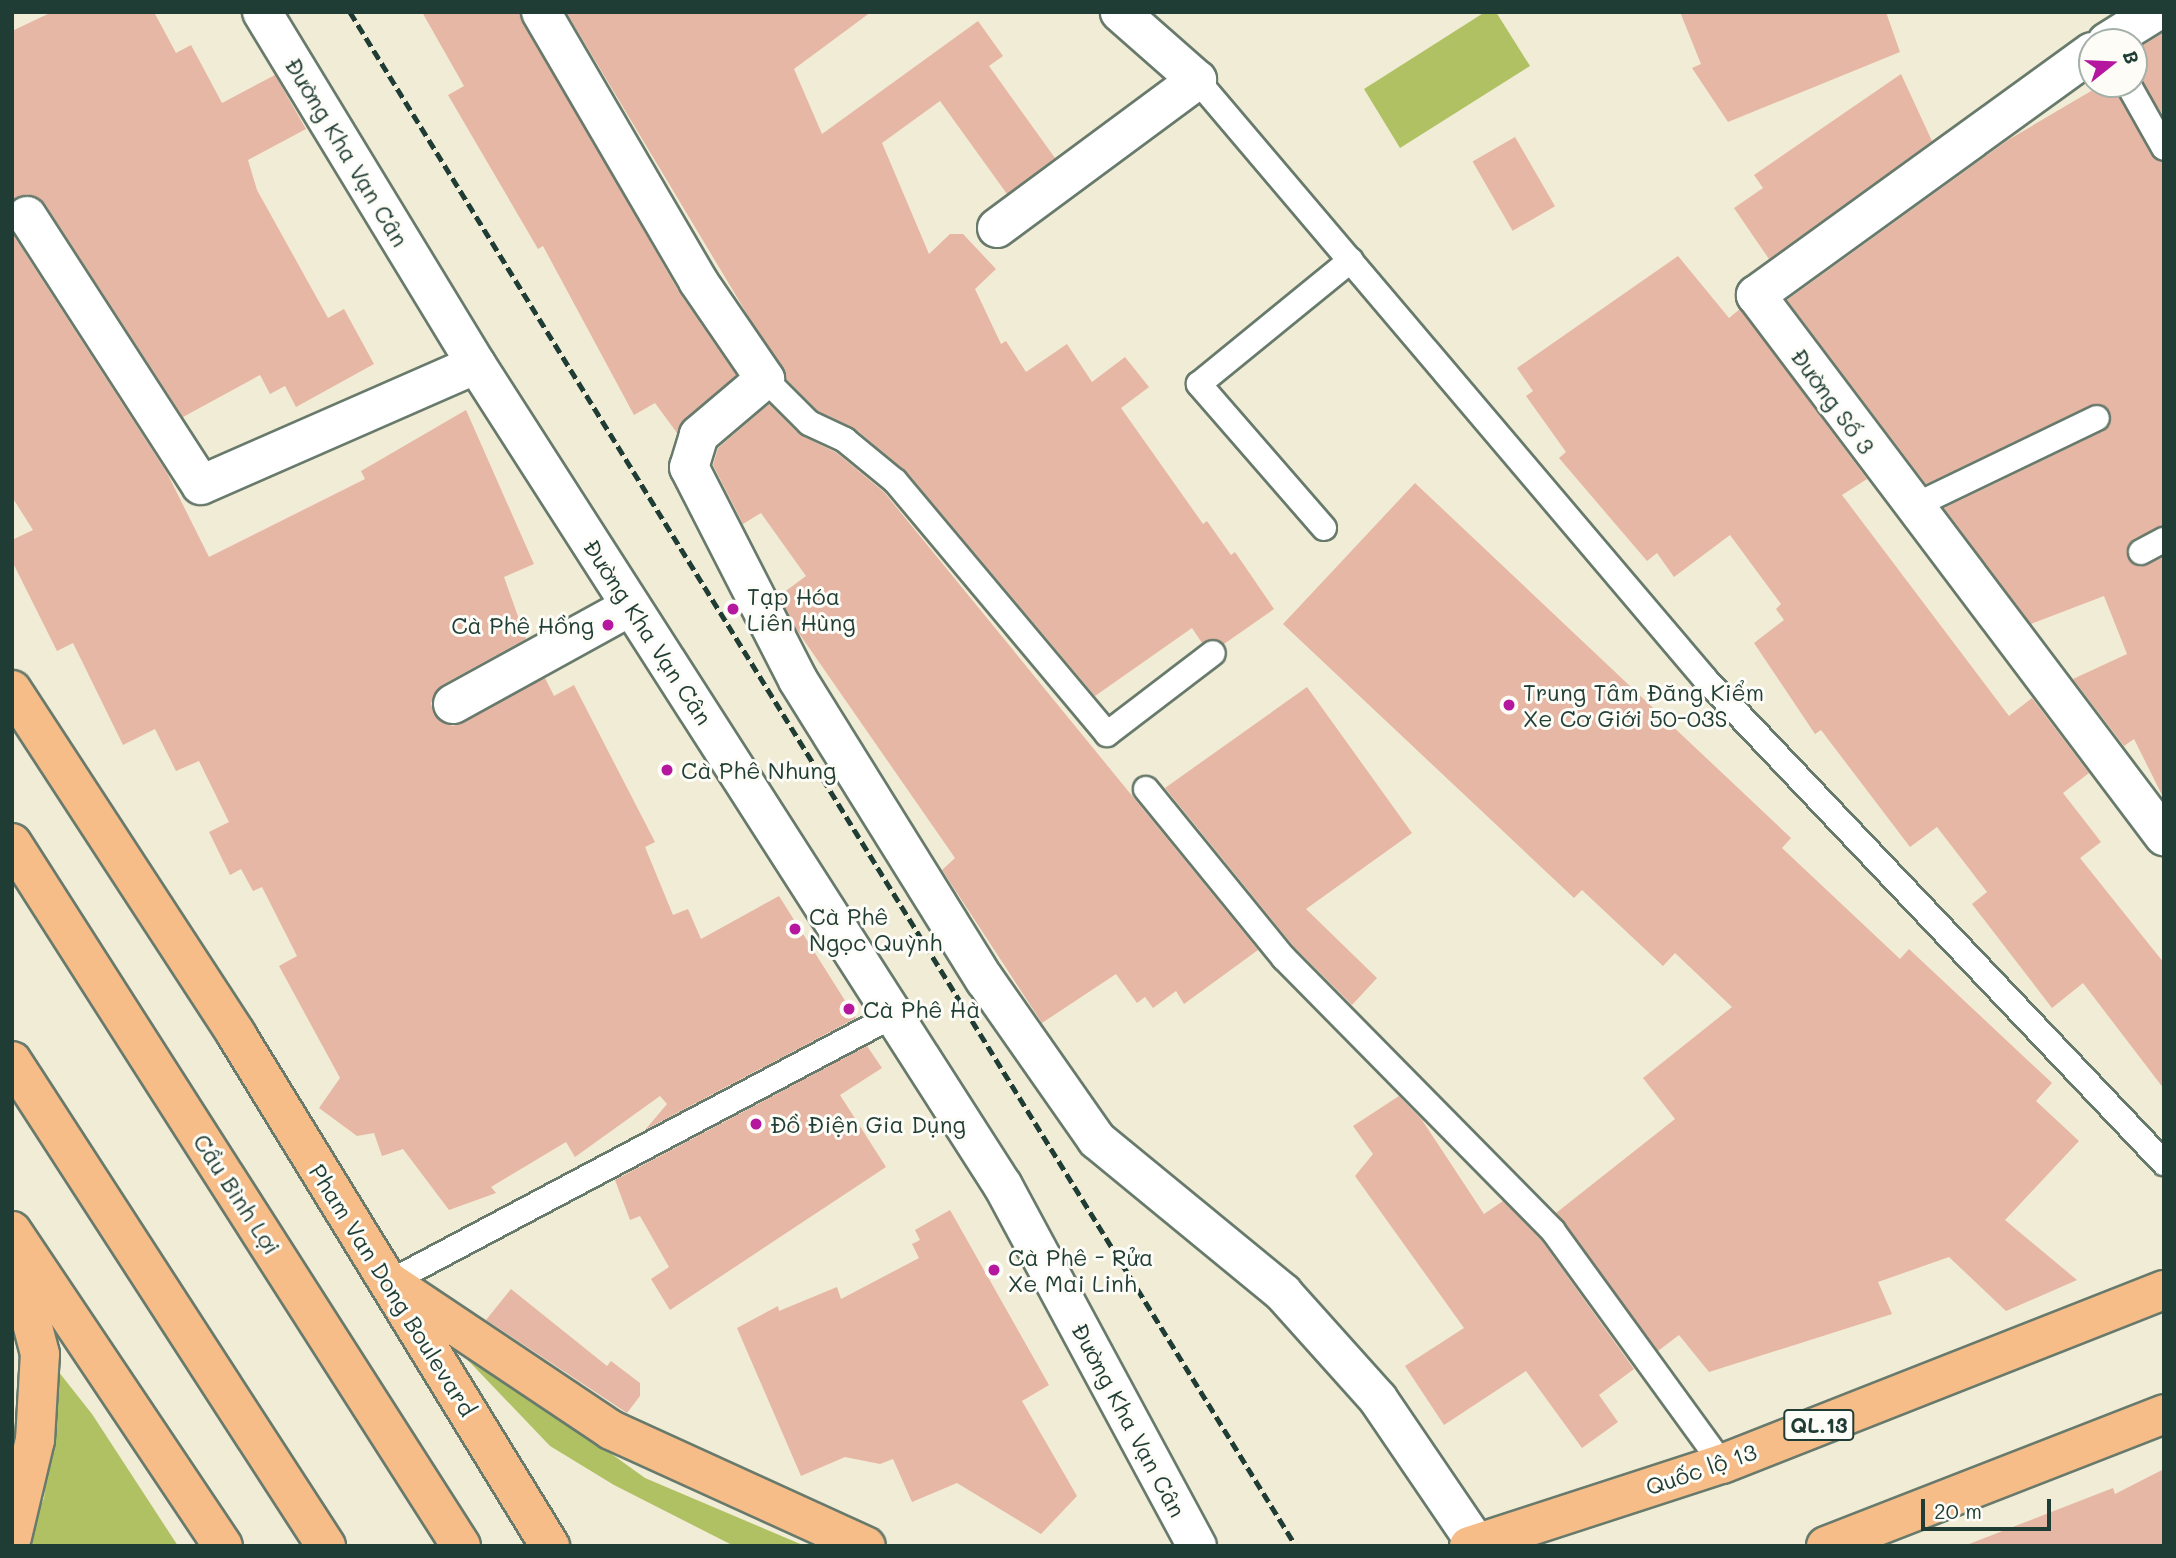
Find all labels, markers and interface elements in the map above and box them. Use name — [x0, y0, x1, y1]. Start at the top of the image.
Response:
north arrow — [2078, 28, 2148, 98]
text: B — [2118, 47, 2145, 67]
street label: Đường Kha Vạn Cân — [280, 52, 414, 252]
street label: Đường Số 3 — [1785, 343, 1881, 459]
street label: Đường Kha Vạn Cân — [578, 534, 718, 730]
place label: Tạp Hóa Liên Hùng — [747, 582, 856, 636]
marker: Tạp Hóa Liên Hùng — [725, 601, 741, 617]
place label: Cà Phê Hồng — [451, 611, 594, 639]
marker: Cà Phê Hồng — [600, 617, 616, 633]
place label: Trung Tâm Đăng Kiểm Xe Cơ Giới 50-03S — [1523, 678, 1764, 732]
marker: Trung Tâm Đăng Kiểm Xe Cơ Giới 50-03S — [1501, 697, 1517, 713]
place label: Cà Phê Nhung — [681, 756, 836, 784]
marker: Cà Phê Nhung — [659, 762, 675, 778]
place label: Cà Phê Ngọc Quỳnh — [809, 902, 942, 956]
marker: Cà Phê Ngọc Quỳnh — [787, 921, 803, 937]
place label: Cà Phê Hà — [863, 995, 980, 1023]
marker: Cà Phê Hà — [841, 1001, 857, 1017]
place label: Đồ Điện Gia Dụng — [770, 1110, 966, 1138]
marker: Đồ Điện Gia Dụng — [748, 1116, 764, 1132]
street label: Cầu Bình Lợi — [188, 1129, 286, 1259]
street label: Pham Van Dong Boulevard — [304, 1159, 482, 1421]
place label: Cà Phê - Rửa Xe Mai Linh — [1008, 1243, 1153, 1297]
marker: Cà Phê - Rửa Xe Mai Linh — [986, 1262, 1002, 1278]
street label: Đường Kha Vạn Cân — [1066, 1318, 1192, 1522]
road number: QL.13 — [1782, 1408, 1856, 1442]
street label: Quốc lộ 13 — [1642, 1437, 1760, 1501]
scale bar — [1924, 1484, 2054, 1528]
text: 20 m — [1934, 1497, 1982, 1524]

